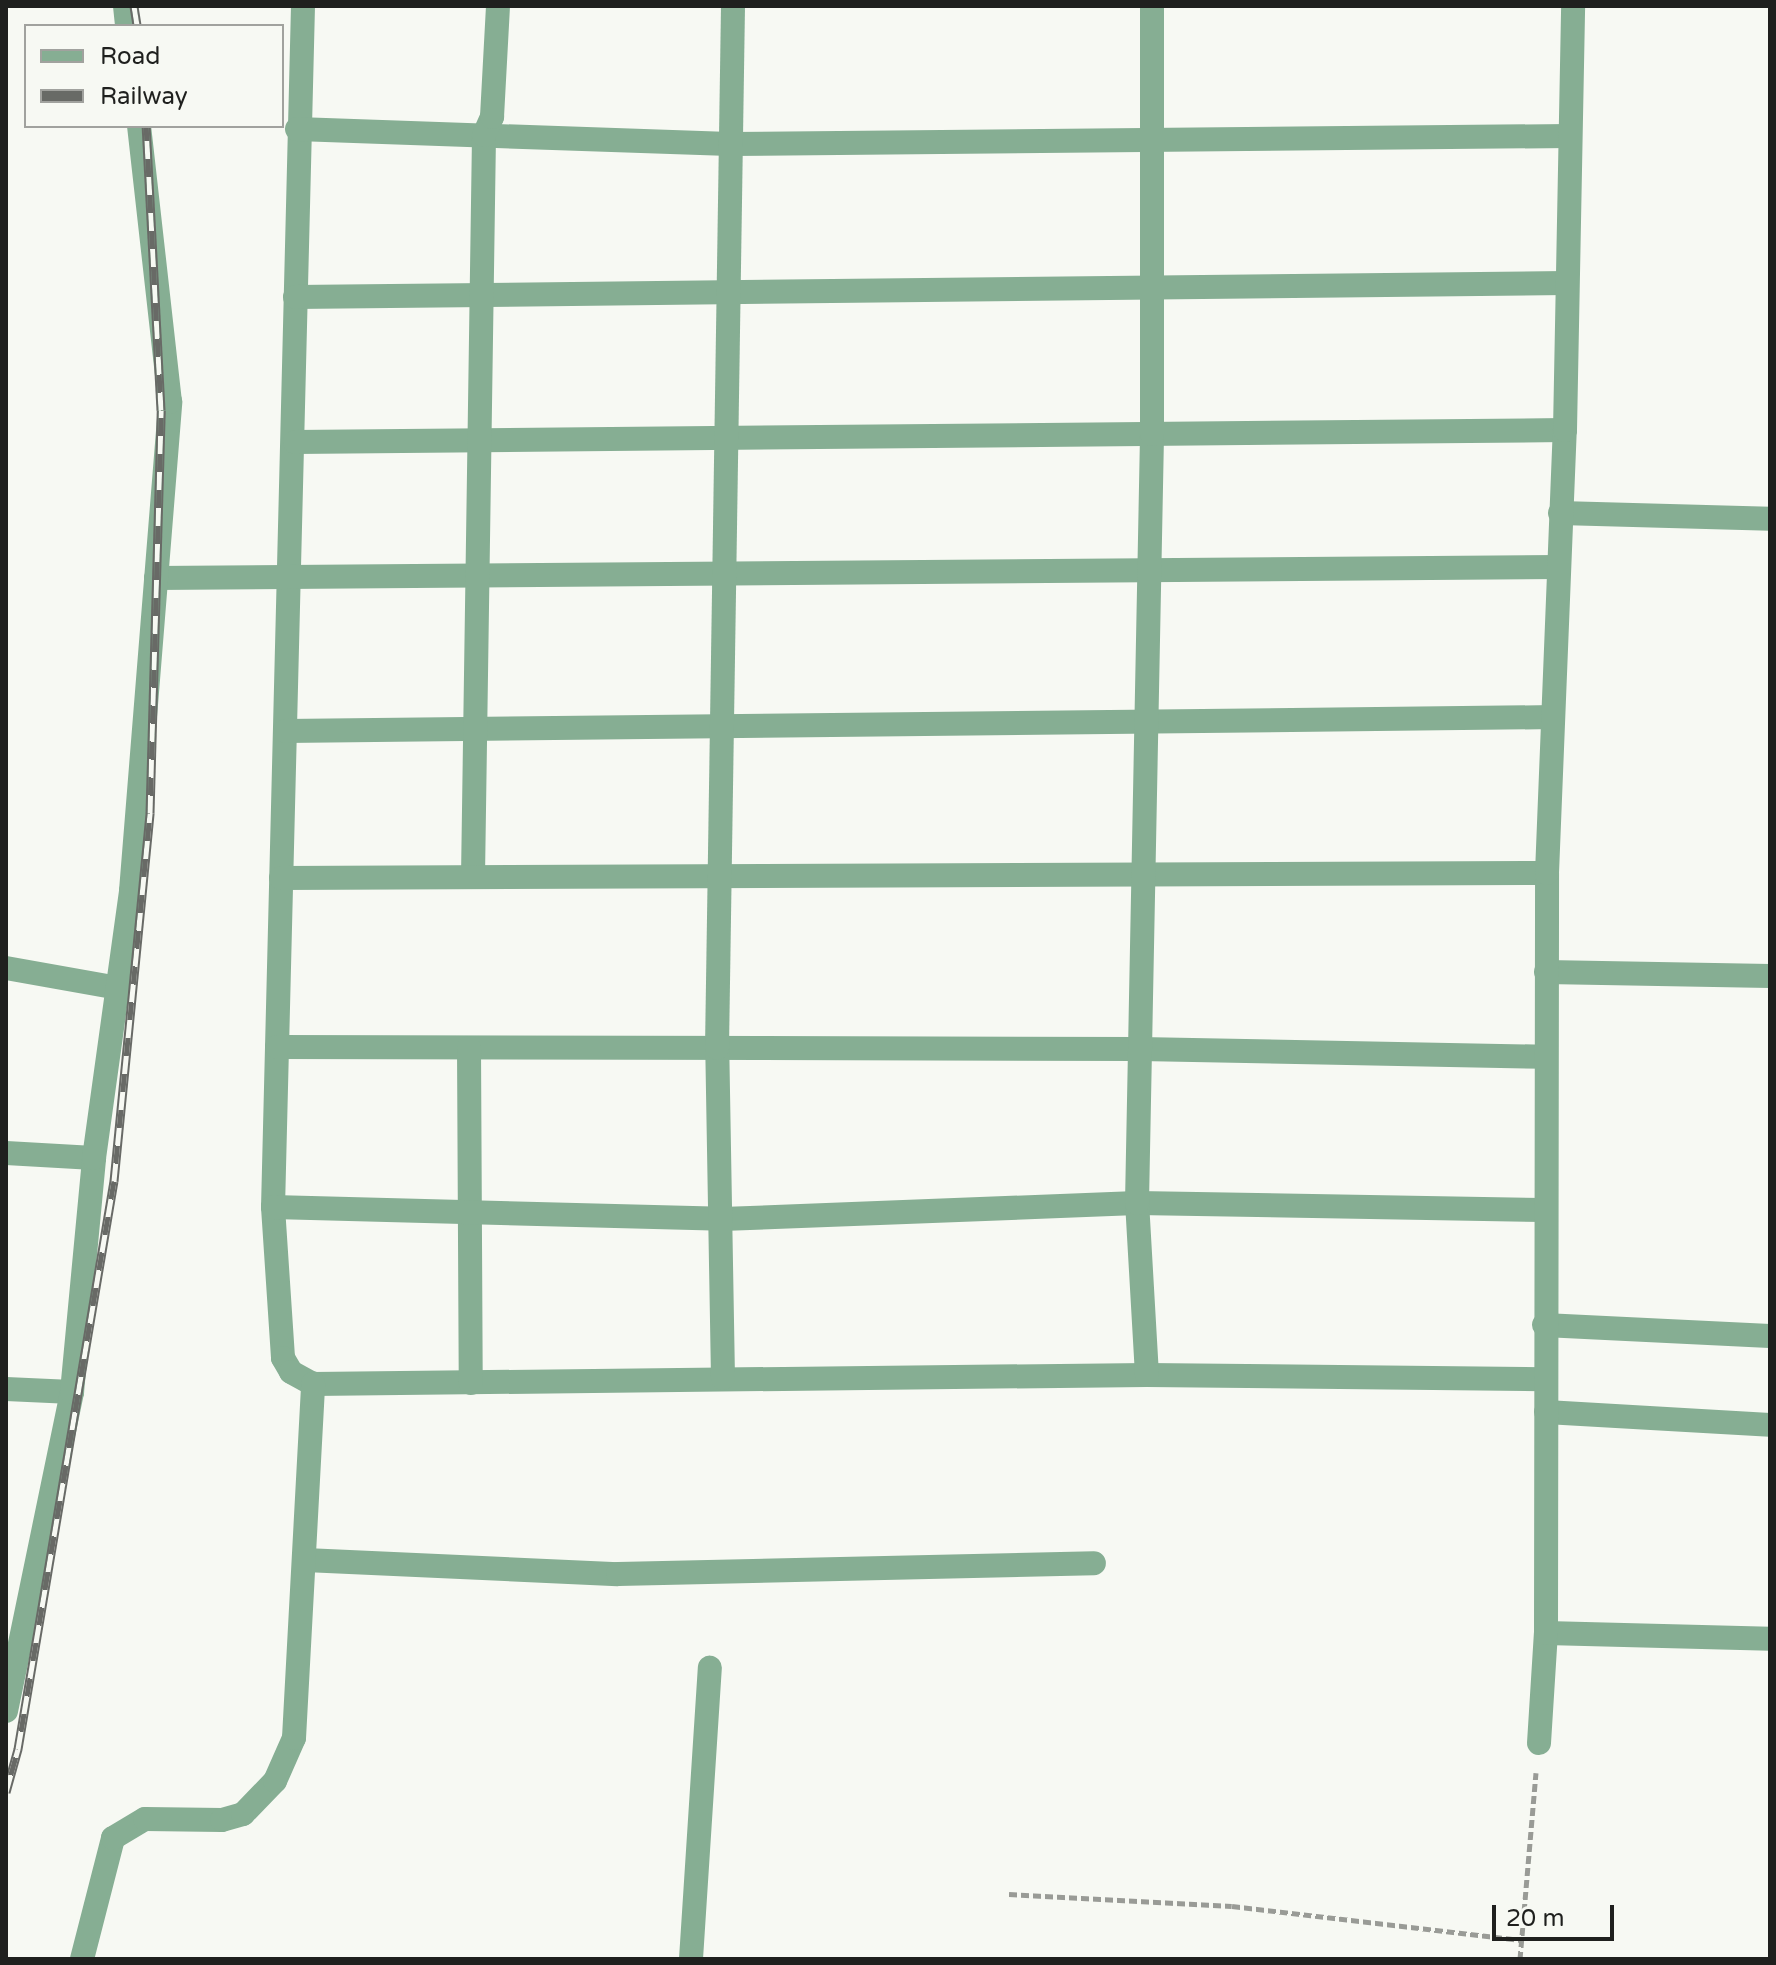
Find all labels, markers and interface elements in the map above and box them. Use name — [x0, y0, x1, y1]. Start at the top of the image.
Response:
legend — [24, 24, 284, 128]
text: Road — [100, 42, 160, 71]
text: Railway — [100, 82, 188, 111]
scale bar — [1496, 1889, 1618, 1939]
text: 20 m — [1506, 1904, 1564, 1933]

